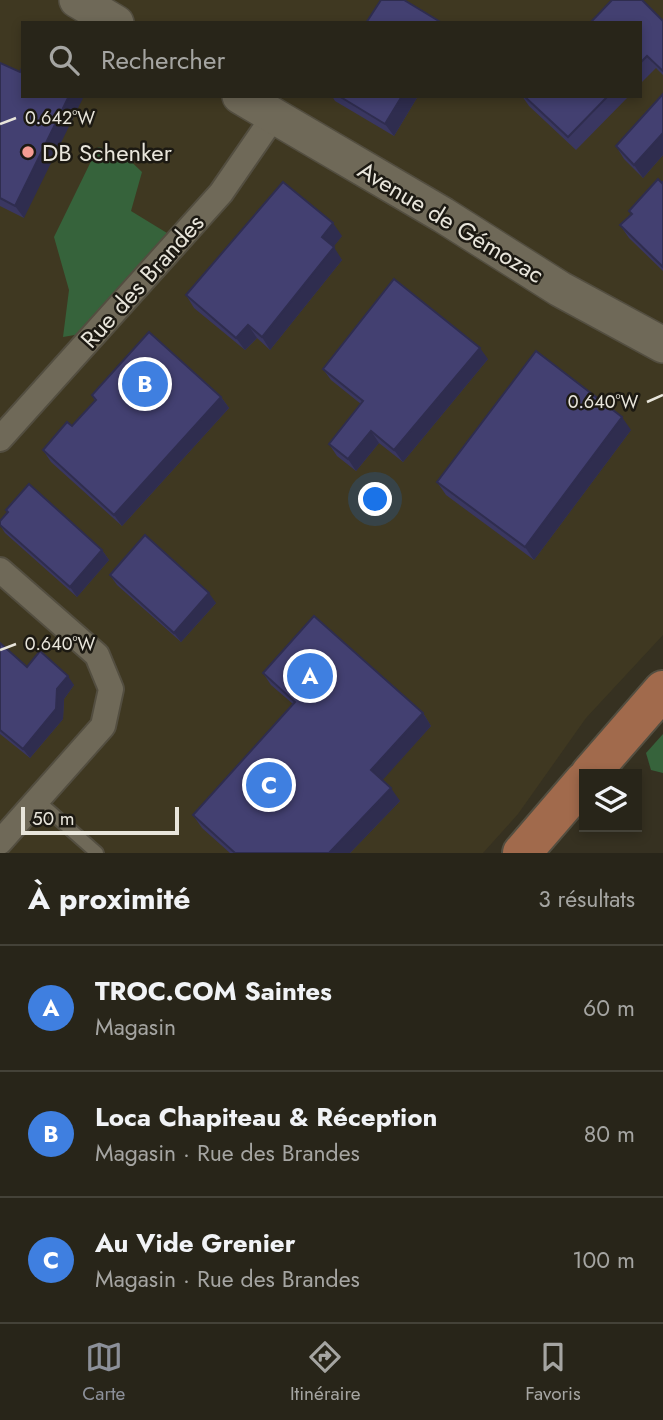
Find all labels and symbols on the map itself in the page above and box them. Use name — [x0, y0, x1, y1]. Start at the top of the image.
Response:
text: 0.642°W — [25, 105, 95, 131]
place label: DB Schenker — [42, 135, 173, 170]
marker: DB Schenker — [20, 144, 36, 160]
street label: Avenue de Gémozac — [351, 152, 551, 292]
street label: Rue des Brandes — [72, 206, 212, 356]
pin: B — [122, 358, 168, 410]
text: 0.640°W — [568, 389, 639, 415]
your location — [358, 482, 392, 516]
text: 0.640°W — [25, 631, 96, 657]
pin: A — [287, 650, 333, 702]
pin: C — [246, 759, 292, 811]
scale bar — [21, 804, 178, 836]

